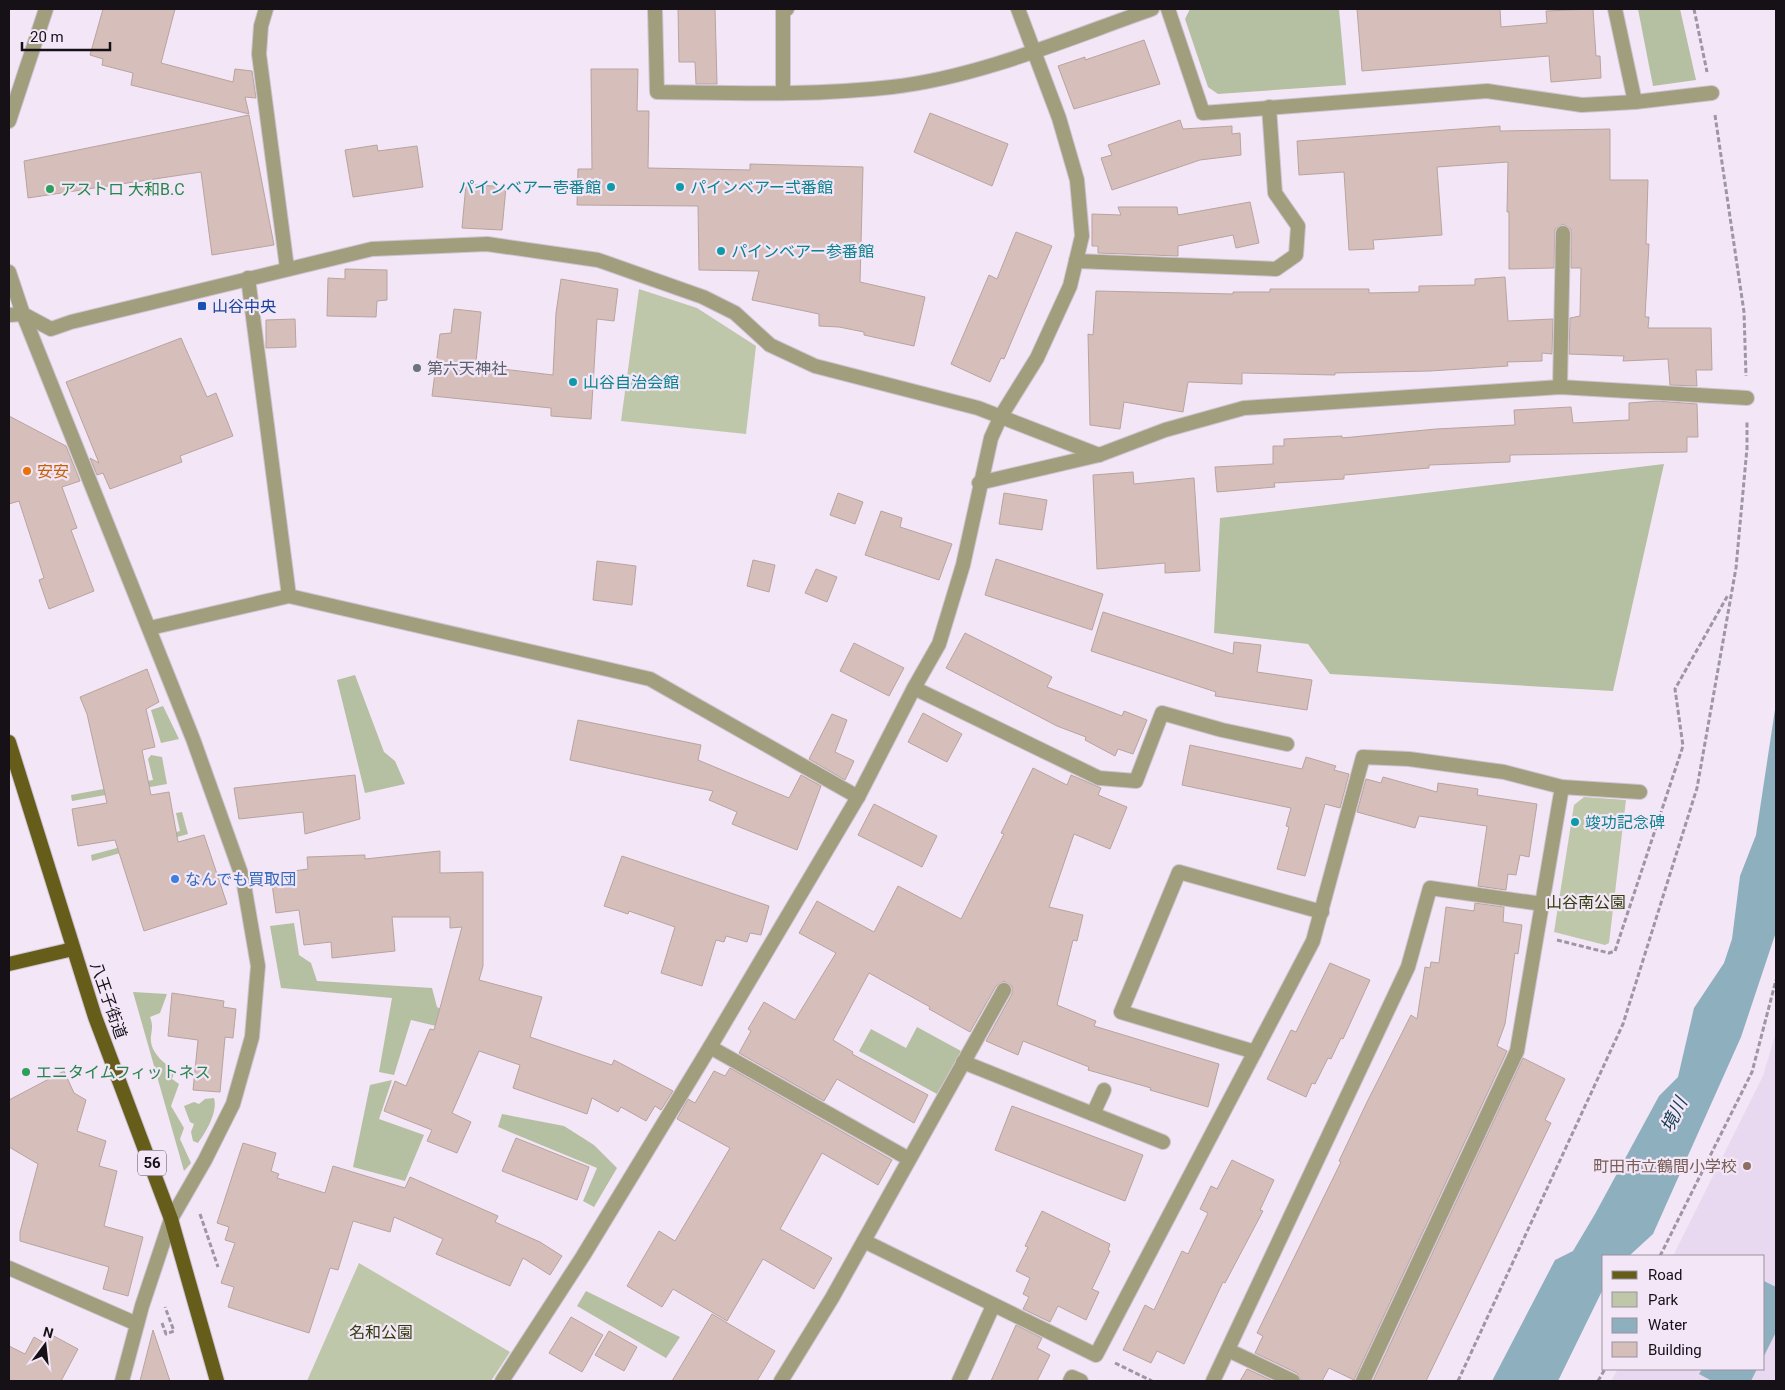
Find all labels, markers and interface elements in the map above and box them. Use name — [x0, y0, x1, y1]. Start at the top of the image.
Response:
scale bar — [22, 20, 110, 52]
text: 20 m — [30, 28, 64, 46]
place label: パインベアー壱番館 — [458, 178, 601, 197]
place label: パインベアー弍番館 — [690, 178, 833, 197]
place label: アストロ 大和B.C — [60, 180, 185, 199]
marker: パインベアー壱番館 — [605, 181, 617, 193]
marker: パインベアー弍番館 — [674, 181, 686, 193]
marker: アストロ 大和B.C — [44, 183, 56, 195]
place label: パインベアー参番館 — [731, 242, 874, 261]
marker: パインベアー参番館 — [715, 245, 727, 257]
place label: 山谷中央 — [212, 297, 276, 316]
marker: 山谷中央 — [196, 300, 208, 312]
place label: 第六天神社 — [427, 359, 507, 378]
marker: 第六天神社 — [411, 362, 423, 374]
place label: 山谷自治会館 — [583, 373, 679, 392]
marker: 山谷自治会館 — [567, 376, 579, 388]
place label: 安安 — [37, 462, 69, 481]
marker: 安安 — [21, 465, 33, 477]
place label: 竣功記念碑 — [1585, 813, 1665, 832]
marker: 竣功記念碑 — [1569, 816, 1581, 828]
place label: なんでも買取団 — [185, 870, 296, 889]
marker: なんでも買取団 — [169, 873, 181, 885]
park label: 山谷南公園 — [1546, 893, 1626, 912]
street label: 八王子街道 — [87, 959, 131, 1041]
place label: エニタイムフィットネス — [36, 1063, 210, 1082]
marker: エニタイムフィットネス — [20, 1066, 32, 1078]
water label: 境川 — [1656, 1092, 1692, 1136]
road number: 56 — [138, 1150, 166, 1176]
place label: 町田市立鶴間小学校 — [1593, 1157, 1737, 1176]
marker: 町田市立鶴間小学校 — [1741, 1160, 1753, 1172]
legend — [1602, 1255, 1765, 1370]
text: Road — [1648, 1266, 1682, 1284]
text: Park — [1648, 1291, 1679, 1309]
text: Water — [1648, 1316, 1687, 1334]
north arrow — [20, 1320, 70, 1370]
text: N — [42, 1323, 55, 1341]
park label: 名和公園 — [349, 1323, 413, 1342]
text: Building — [1648, 1341, 1702, 1359]

